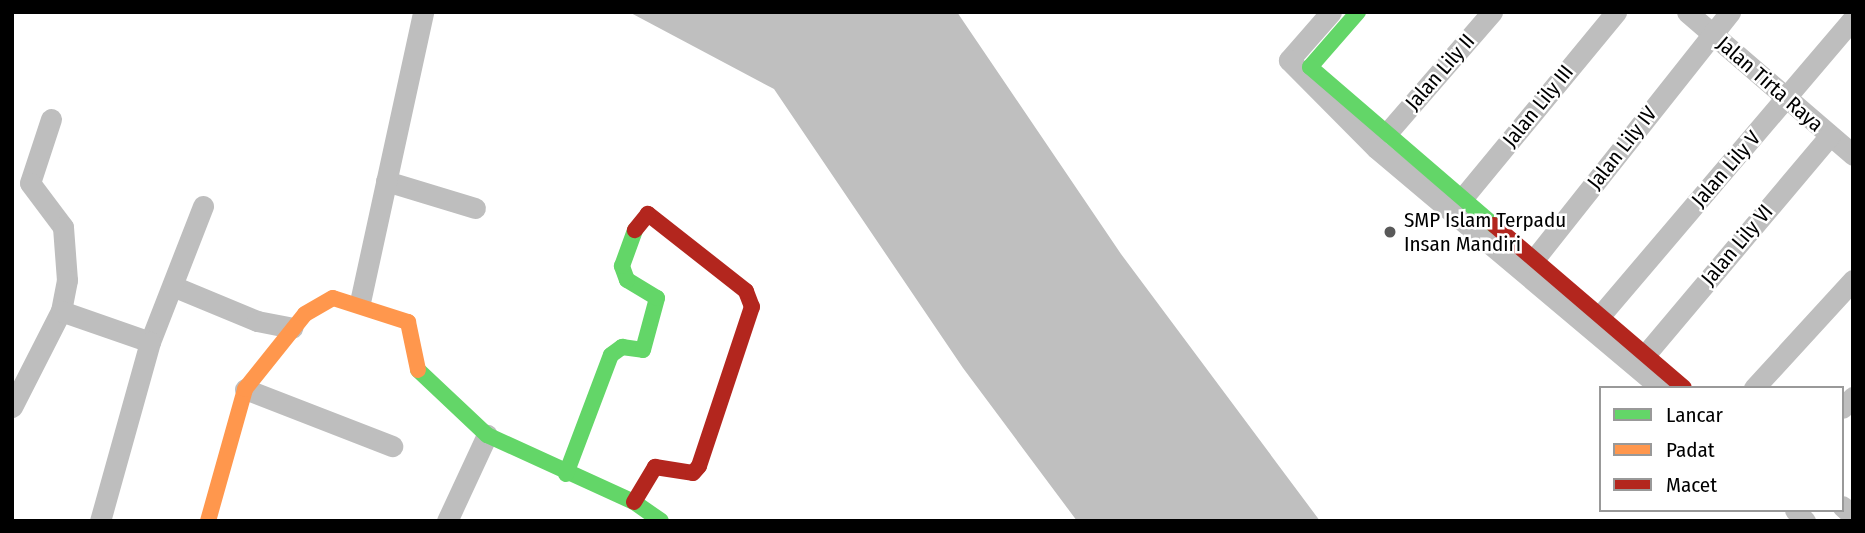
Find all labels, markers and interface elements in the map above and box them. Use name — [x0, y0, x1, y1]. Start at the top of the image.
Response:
street label: Jalan Lily II — [1400, 29, 1480, 115]
street label: Jalan Tirta Raya — [1712, 31, 1828, 137]
street label: Jalan Lily III — [1497, 60, 1579, 152]
street label: Jalan Lily IV — [1582, 102, 1662, 194]
street label: Jalan Lily V — [1686, 126, 1766, 212]
street label: Jalan Lily VI — [1696, 199, 1778, 291]
place label: SMP Islam Terpadu Insan Mandiri — [1404, 207, 1566, 257]
marker: SMP Islam Terpadu Insan Mandiri — [1382, 224, 1398, 240]
legend — [1599, 386, 1844, 512]
text: Lancar — [1666, 402, 1723, 428]
text: Padat — [1666, 437, 1715, 463]
text: Macet — [1666, 472, 1717, 498]

